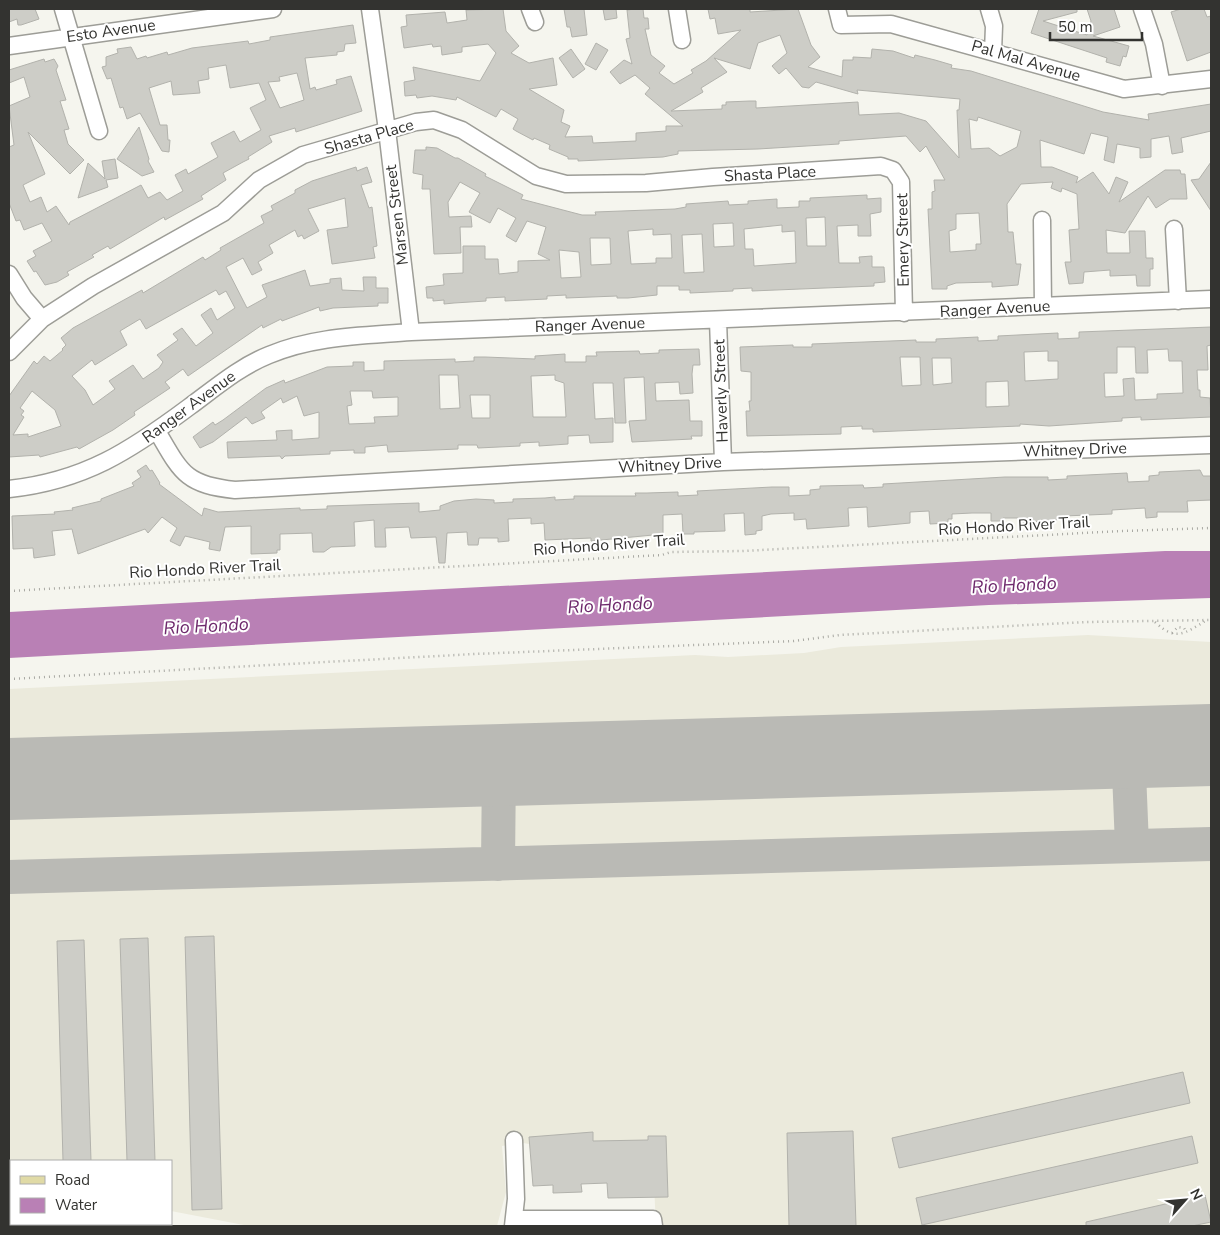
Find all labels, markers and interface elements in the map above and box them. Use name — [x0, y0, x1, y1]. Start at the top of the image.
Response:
scale bar — [1050, 10, 1142, 42]
street label: Esto Avenue — [65, 14, 157, 48]
text: 50 m — [1058, 17, 1093, 37]
street label: Pal Mal Avenue — [969, 35, 1083, 87]
street label: Shasta Place — [322, 114, 416, 160]
street label: Shasta Place — [723, 161, 817, 187]
street label: Marsen Street — [380, 163, 414, 266]
street label: Emery Street — [891, 193, 915, 287]
street label: Ranger Avenue — [939, 295, 1051, 323]
street label: Ranger Avenue — [534, 312, 646, 338]
street label: Haverly Street — [708, 339, 734, 443]
street label: Ranger Avenue — [138, 366, 240, 448]
street label: Whitney Drive — [1023, 437, 1127, 463]
street label: Whitney Drive — [618, 451, 722, 479]
street label: Rio Hondo River Trail — [938, 511, 1091, 541]
street label: Rio Hondo River Trail — [533, 529, 686, 561]
street label: Rio Hondo River Trail — [129, 554, 282, 584]
water label: Rio Hondo — [971, 571, 1057, 599]
water label: Rio Hondo — [567, 591, 653, 619]
water label: Rio Hondo — [163, 612, 249, 640]
legend — [10, 1160, 172, 1225]
text: Road — [55, 1170, 90, 1190]
north arrow — [1160, 1175, 1210, 1225]
text: N — [1185, 1185, 1207, 1203]
text: Water — [55, 1195, 98, 1215]

